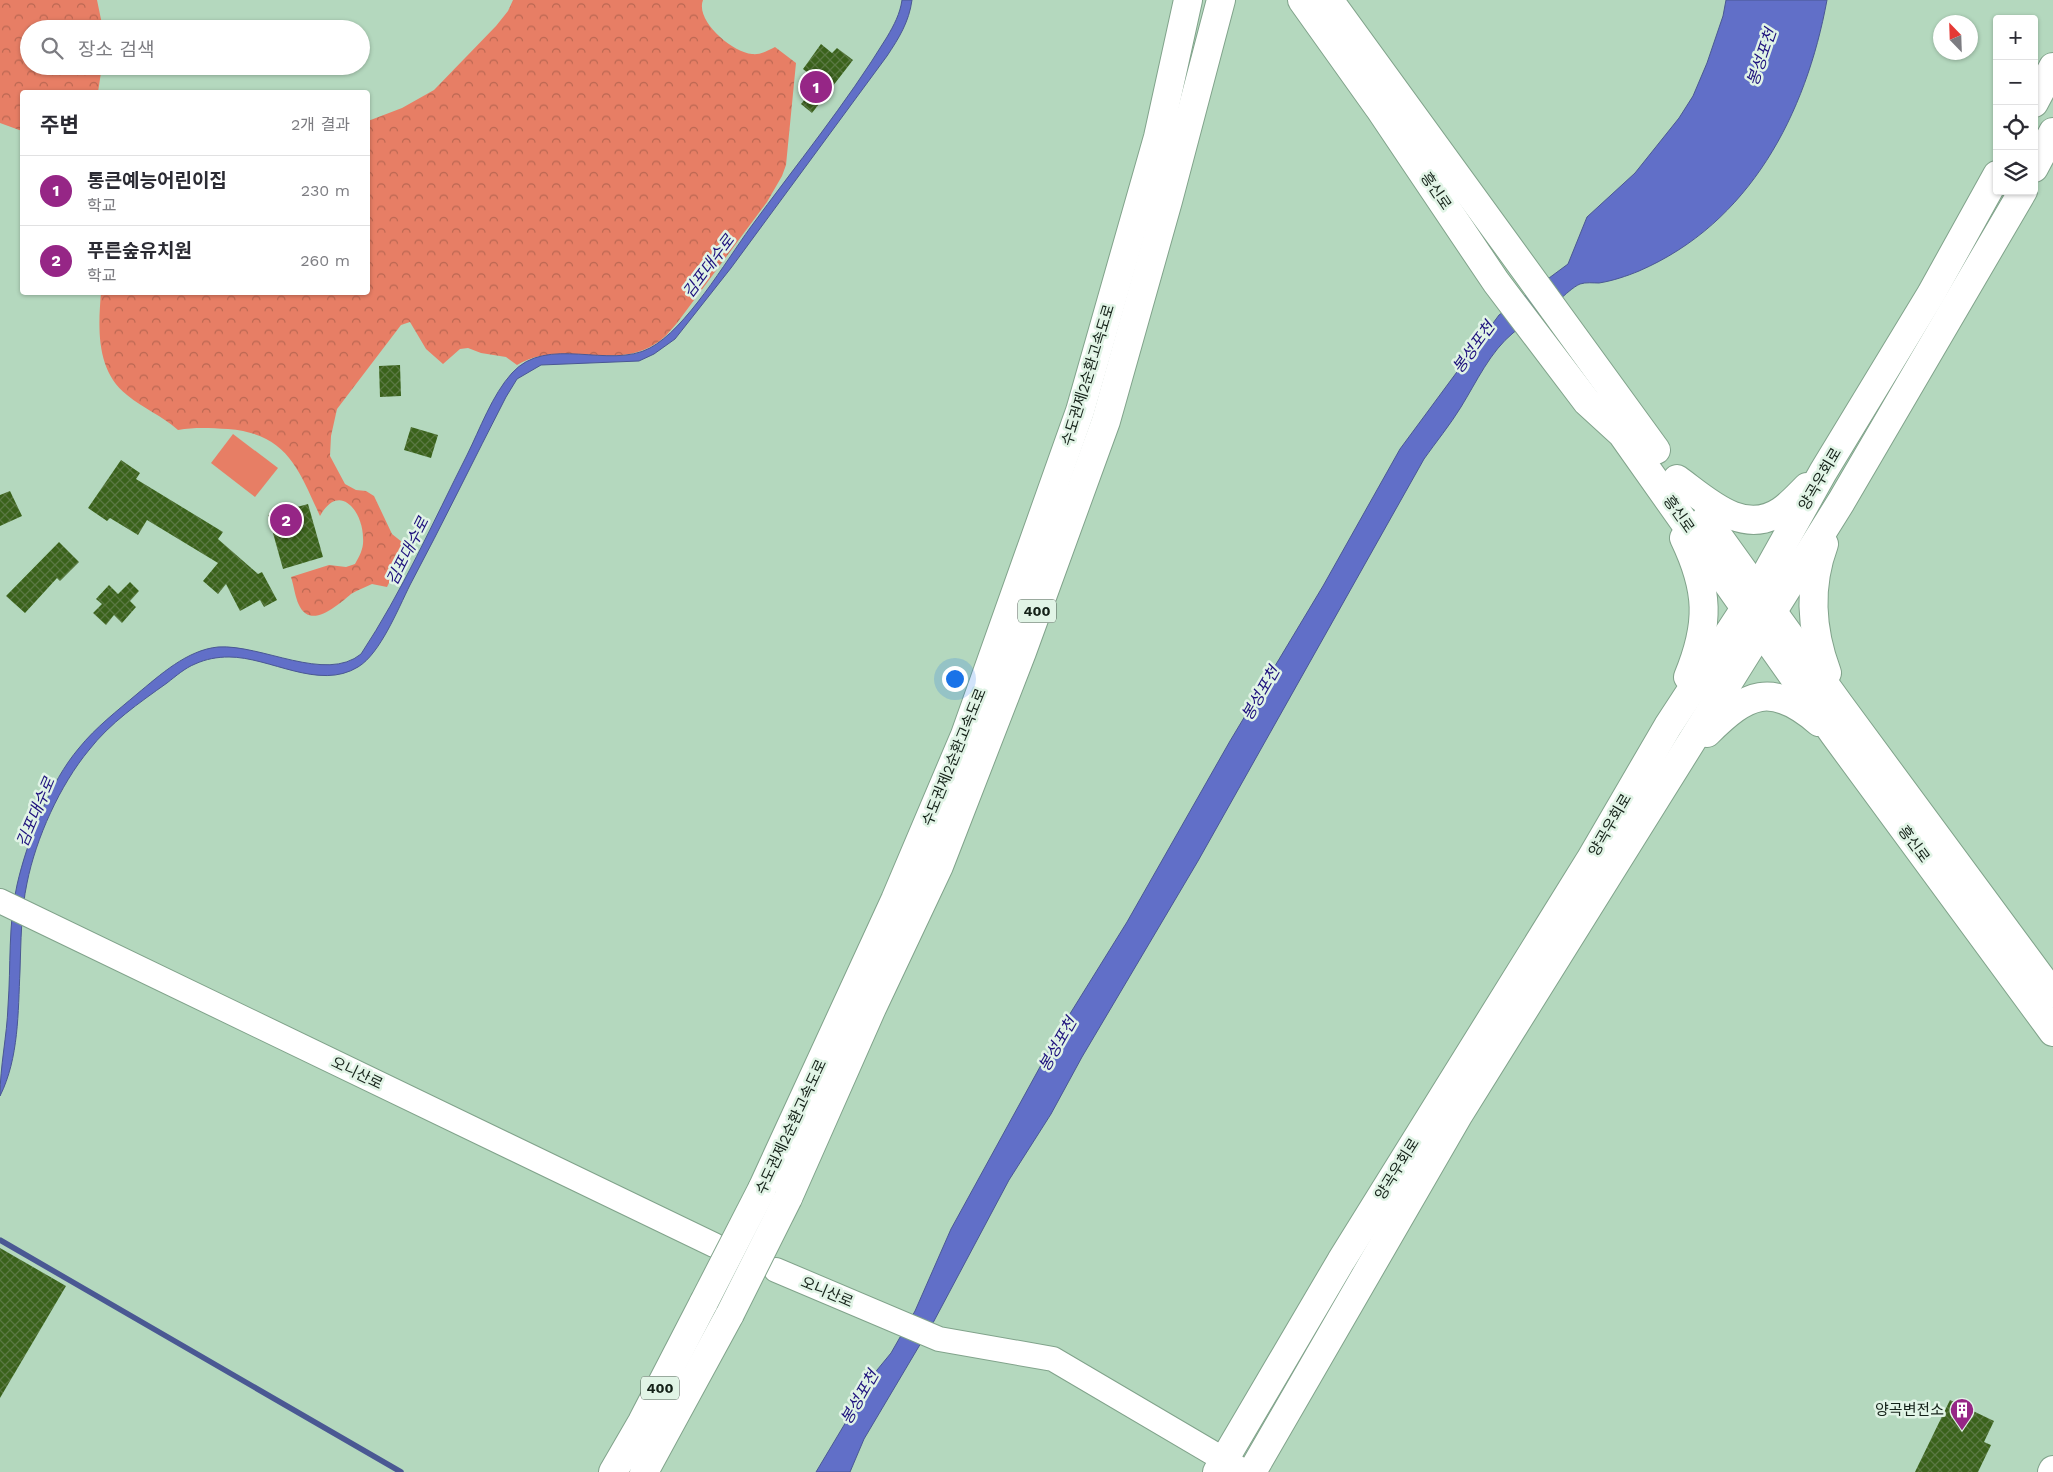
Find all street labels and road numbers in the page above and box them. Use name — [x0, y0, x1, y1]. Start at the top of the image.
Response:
street label: 흥신로 — [1417, 169, 1455, 213]
street label: 수도권제2순환고속도로 — [1058, 302, 1118, 448]
street label: 양곡우회로 — [1795, 445, 1845, 513]
street label: 흥신로 — [1660, 492, 1698, 536]
road number: 400 — [1018, 600, 1056, 622]
street label: 수도권제2순환고속도로 — [918, 686, 990, 828]
street label: 양곡우회로 — [1585, 791, 1635, 859]
street label: 흥신로 — [1895, 822, 1933, 866]
street label: 오니산로 — [328, 1053, 386, 1093]
street label: 수도권제2순환고속도로 — [752, 1057, 830, 1197]
street label: 양곡우회로 — [1371, 1135, 1423, 1203]
street label: 오니산로 — [798, 1273, 856, 1311]
road number: 400 — [641, 1376, 679, 1400]

